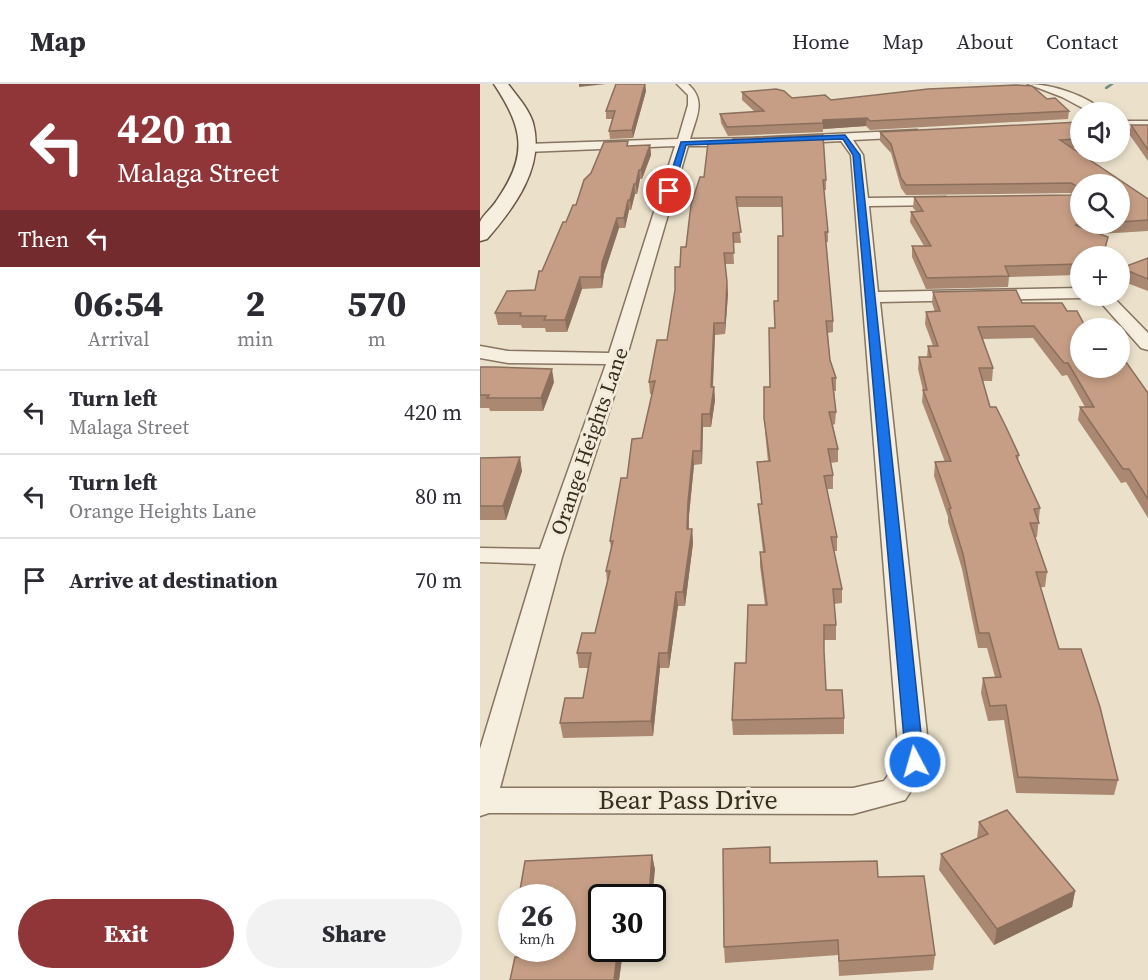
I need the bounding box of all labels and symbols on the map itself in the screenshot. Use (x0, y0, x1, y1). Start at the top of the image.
pin (643, 165, 694, 216)
street label: Orange Heights Lane (543, 343, 635, 539)
position arrow (883, 730, 947, 794)
street label: Bear Pass Drive (598, 782, 778, 818)
speed limit sign: 30 (588, 884, 666, 962)

